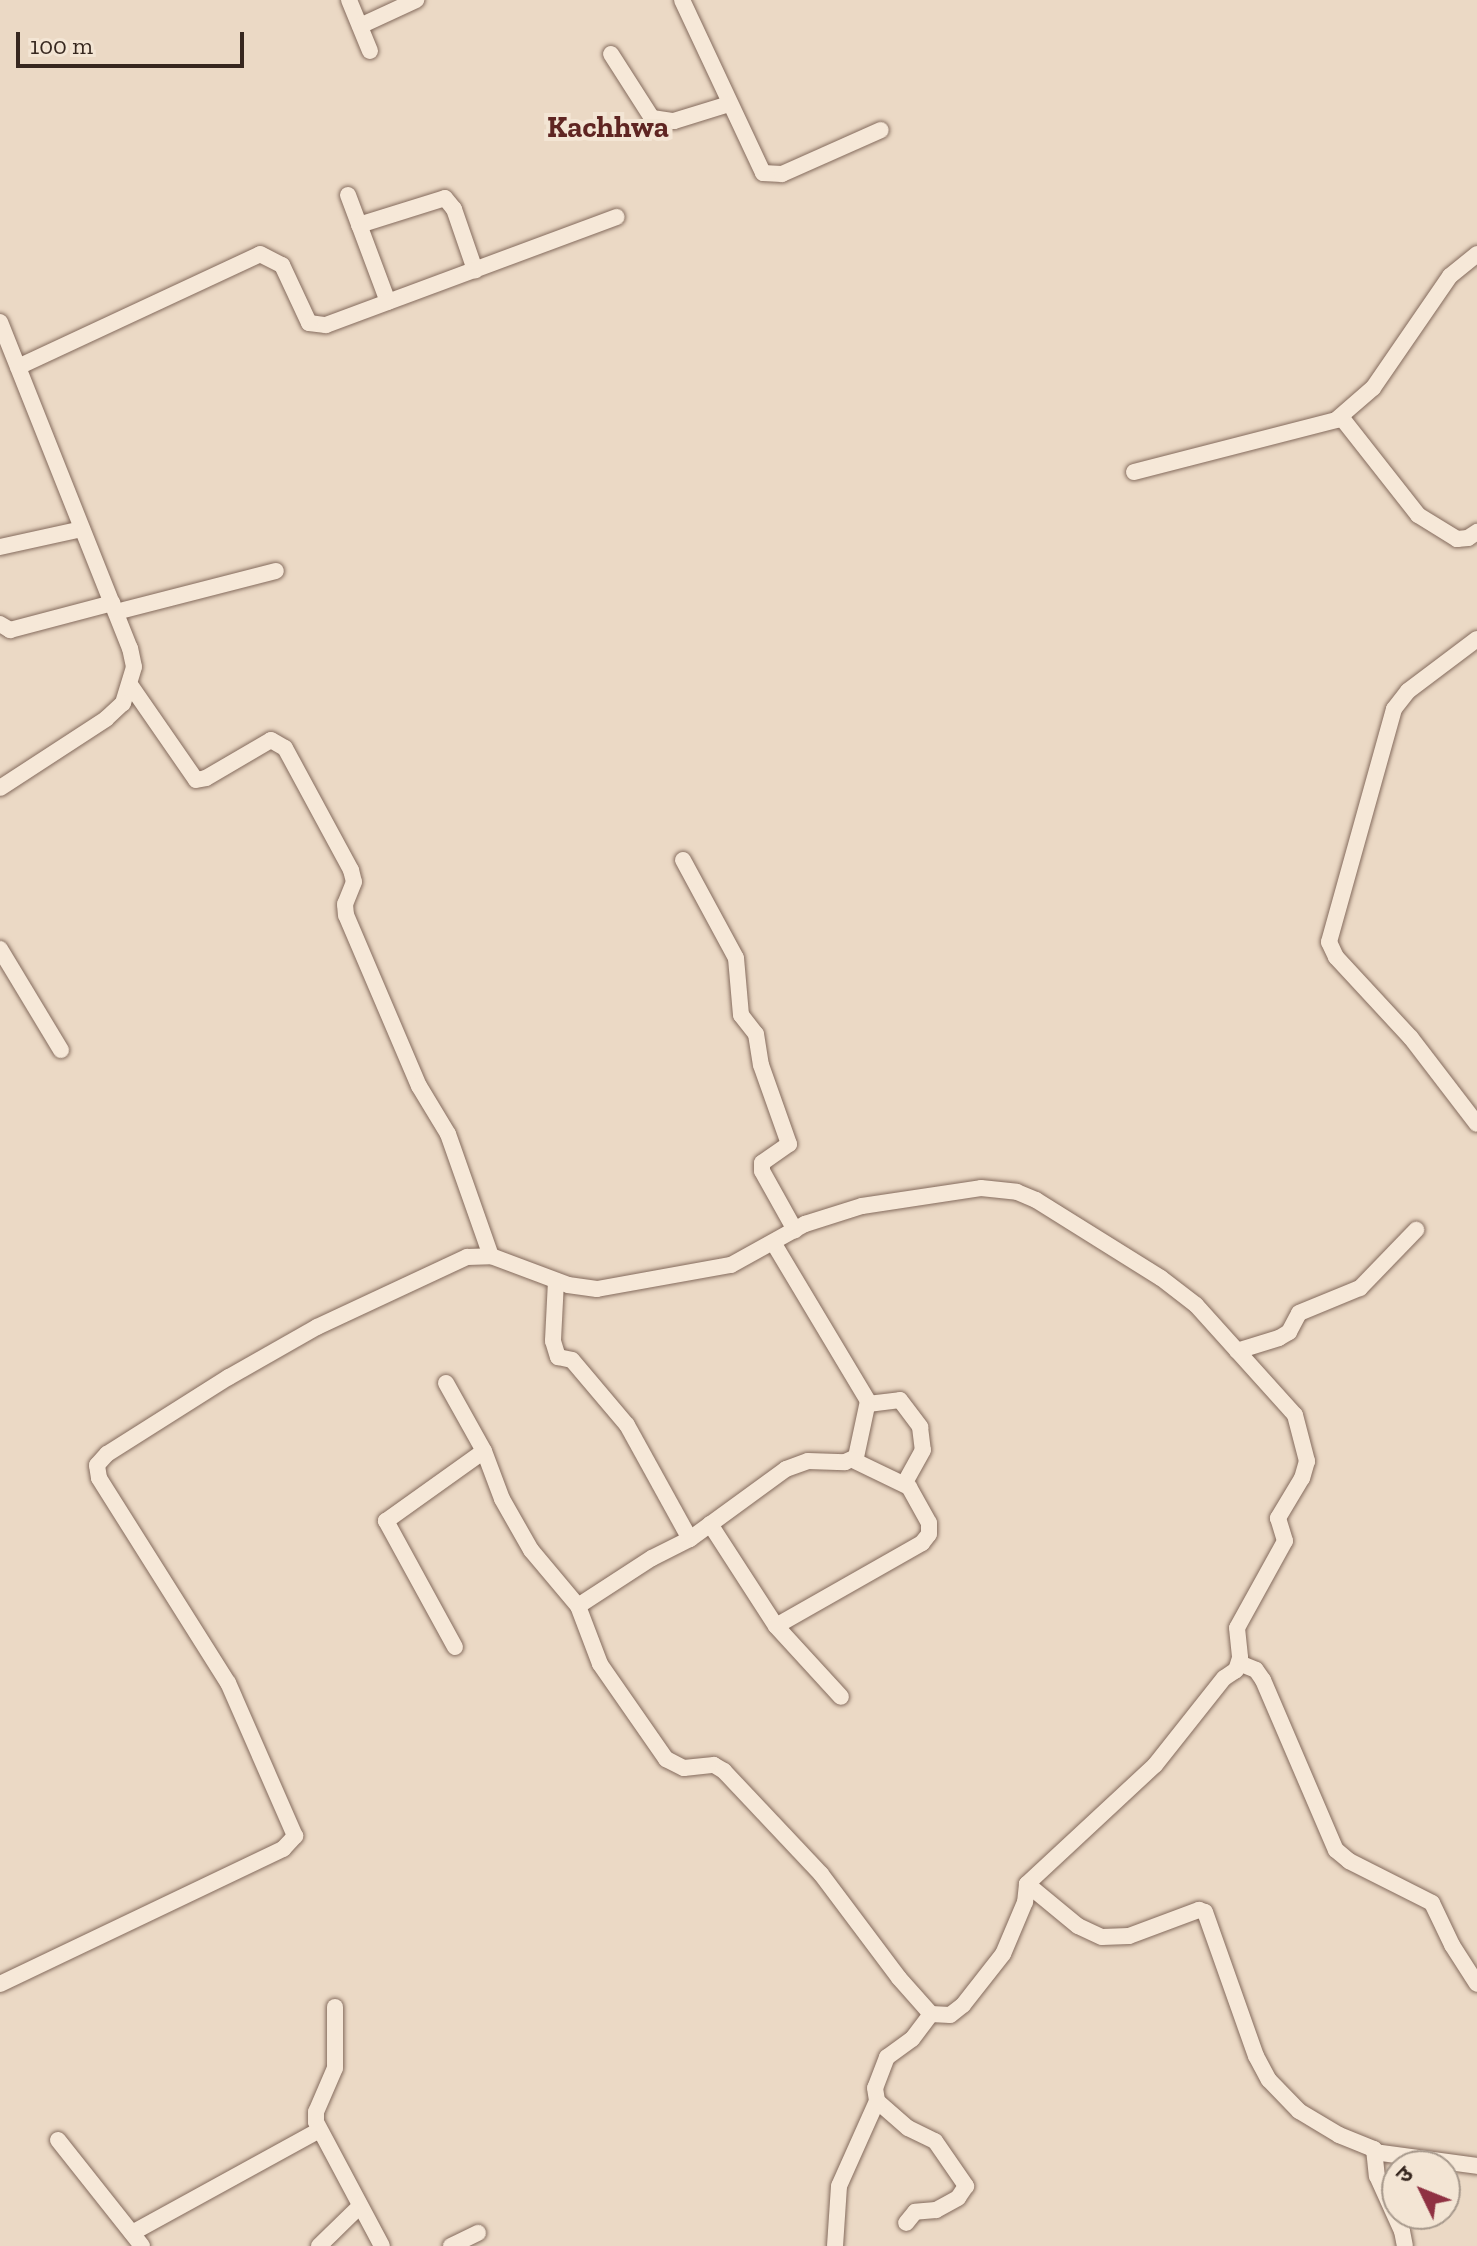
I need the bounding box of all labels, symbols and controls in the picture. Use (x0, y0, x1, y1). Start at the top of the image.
scale bar (20, 16, 248, 66)
text: 100 m (30, 31, 93, 60)
district label: Kachhwa (547, 109, 669, 145)
north arrow (1381, 2150, 1461, 2230)
text: उ (1390, 2161, 1419, 2189)

